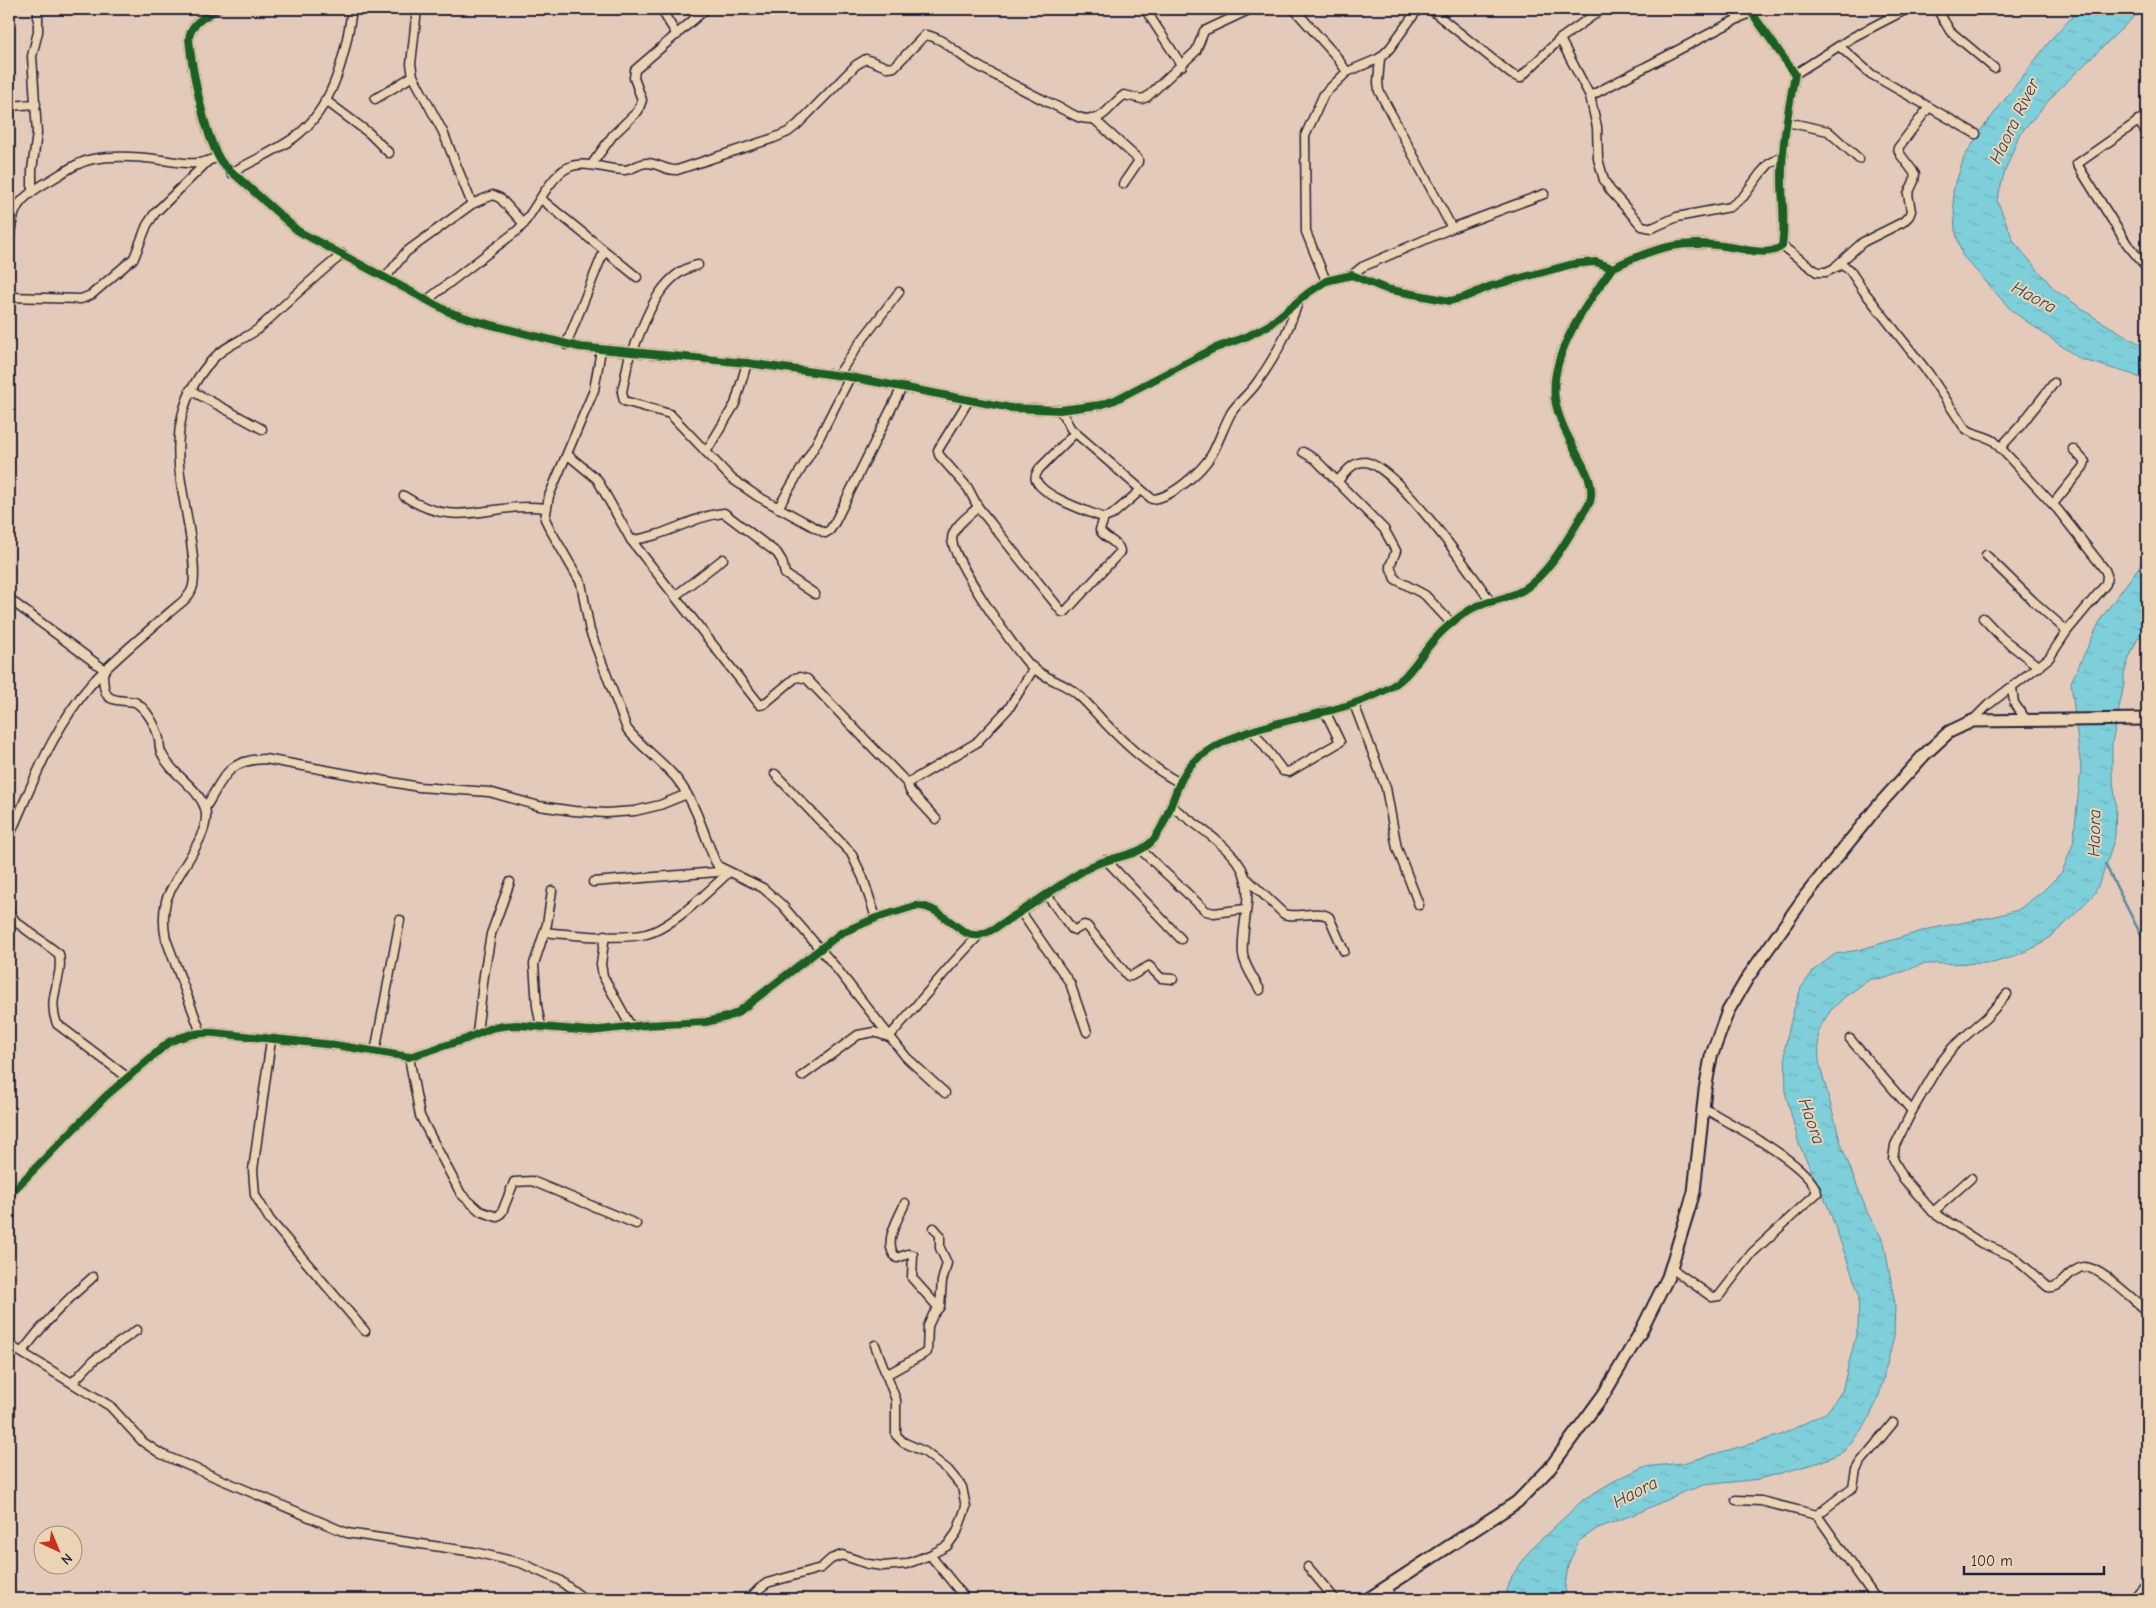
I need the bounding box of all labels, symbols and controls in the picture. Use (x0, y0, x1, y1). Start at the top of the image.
water label: Haora River (1985, 74, 2044, 167)
water label: Haora (2008, 277, 2060, 318)
water label: Haora (2084, 809, 2105, 857)
water label: Haora (1794, 1095, 1829, 1147)
water label: Haora (1609, 1472, 1661, 1513)
north arrow (32, 1526, 82, 1576)
scale bar (1964, 1543, 2104, 1575)
text: N (57, 1550, 76, 1568)
text: 100 m (1971, 1552, 2013, 1570)

